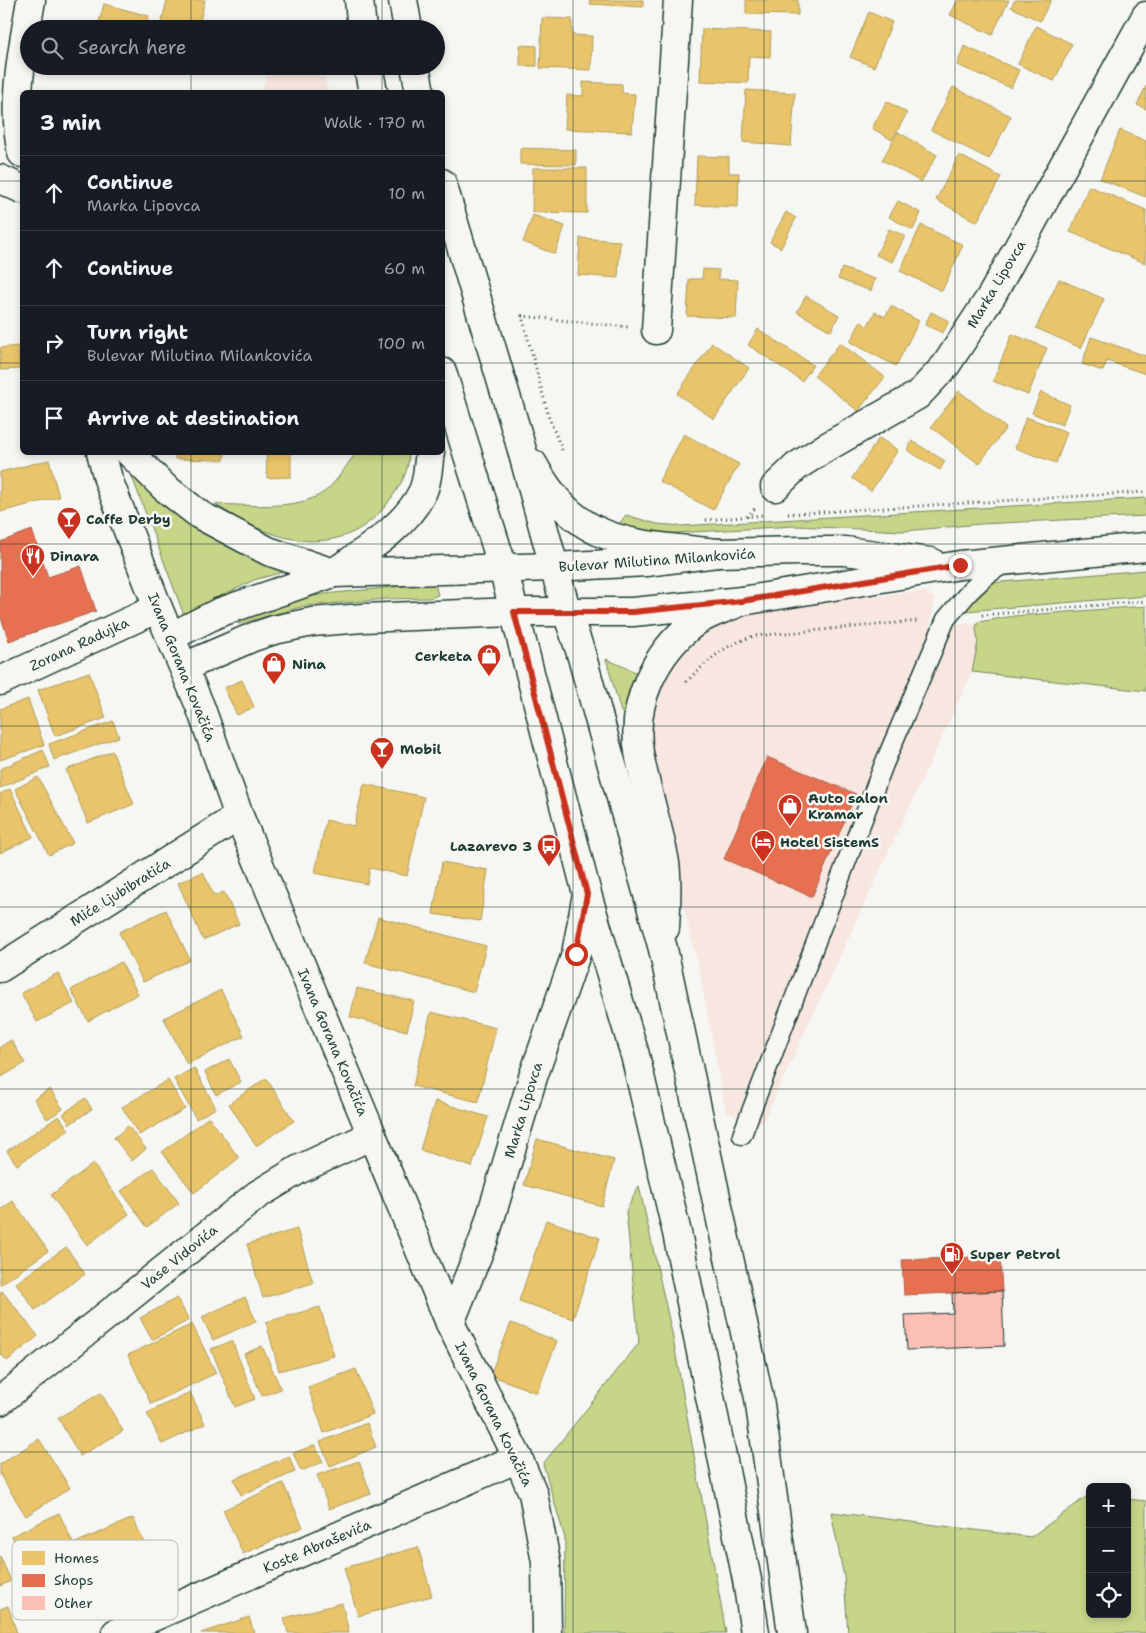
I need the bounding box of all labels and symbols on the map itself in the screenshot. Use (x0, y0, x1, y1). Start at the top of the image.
street label: Marka Lipovca (963, 237, 1029, 331)
bar icon: Caffe Derby (56, 506, 82, 540)
place label: Caffe Derby (86, 510, 171, 528)
restaurant icon: Dinara (20, 543, 46, 577)
street label: Bulevar Milutina Milankovića (558, 544, 756, 576)
place label: Dinara (50, 547, 99, 565)
route end (949, 554, 972, 577)
street label: Ivana Gorana Kovačića (144, 590, 220, 744)
street label: Zorana Radujka (27, 613, 132, 675)
shop icon: Cerketa (476, 643, 502, 677)
place label: Cerketa (415, 647, 472, 665)
shop icon: Nina (261, 651, 287, 685)
place label: Nina (292, 655, 326, 673)
bar icon: Mobil (369, 736, 395, 770)
place label: Mobil (400, 740, 441, 758)
place label: Auto salon Kramar (808, 789, 888, 823)
shop icon: Auto salon Kramar (777, 793, 803, 827)
hotel icon: Hotel SistemS (750, 829, 776, 863)
bus stop icon: Lazarevo 3 (536, 833, 562, 867)
place label: Hotel SistemS (780, 833, 879, 851)
place label: Lazarevo 3 (450, 837, 532, 855)
street label: Miće Ljubibratića (66, 854, 174, 930)
route start (565, 943, 588, 966)
street label: Ivana Gorana Kovačića (294, 965, 372, 1119)
street label: Marka Lipovca (500, 1060, 546, 1160)
street label: Vase Vidovića (137, 1220, 221, 1293)
fuel station icon: Super Petrol (939, 1241, 965, 1275)
place label: Super Petrol (970, 1245, 1060, 1263)
street label: Ivana Gorana Kovačića (451, 1339, 537, 1490)
street label: Koste Abraševića (260, 1515, 374, 1577)
legend (12, 1540, 178, 1620)
text: Homes (54, 1549, 99, 1567)
text: Shops (54, 1571, 93, 1589)
text: Other (54, 1594, 93, 1612)

